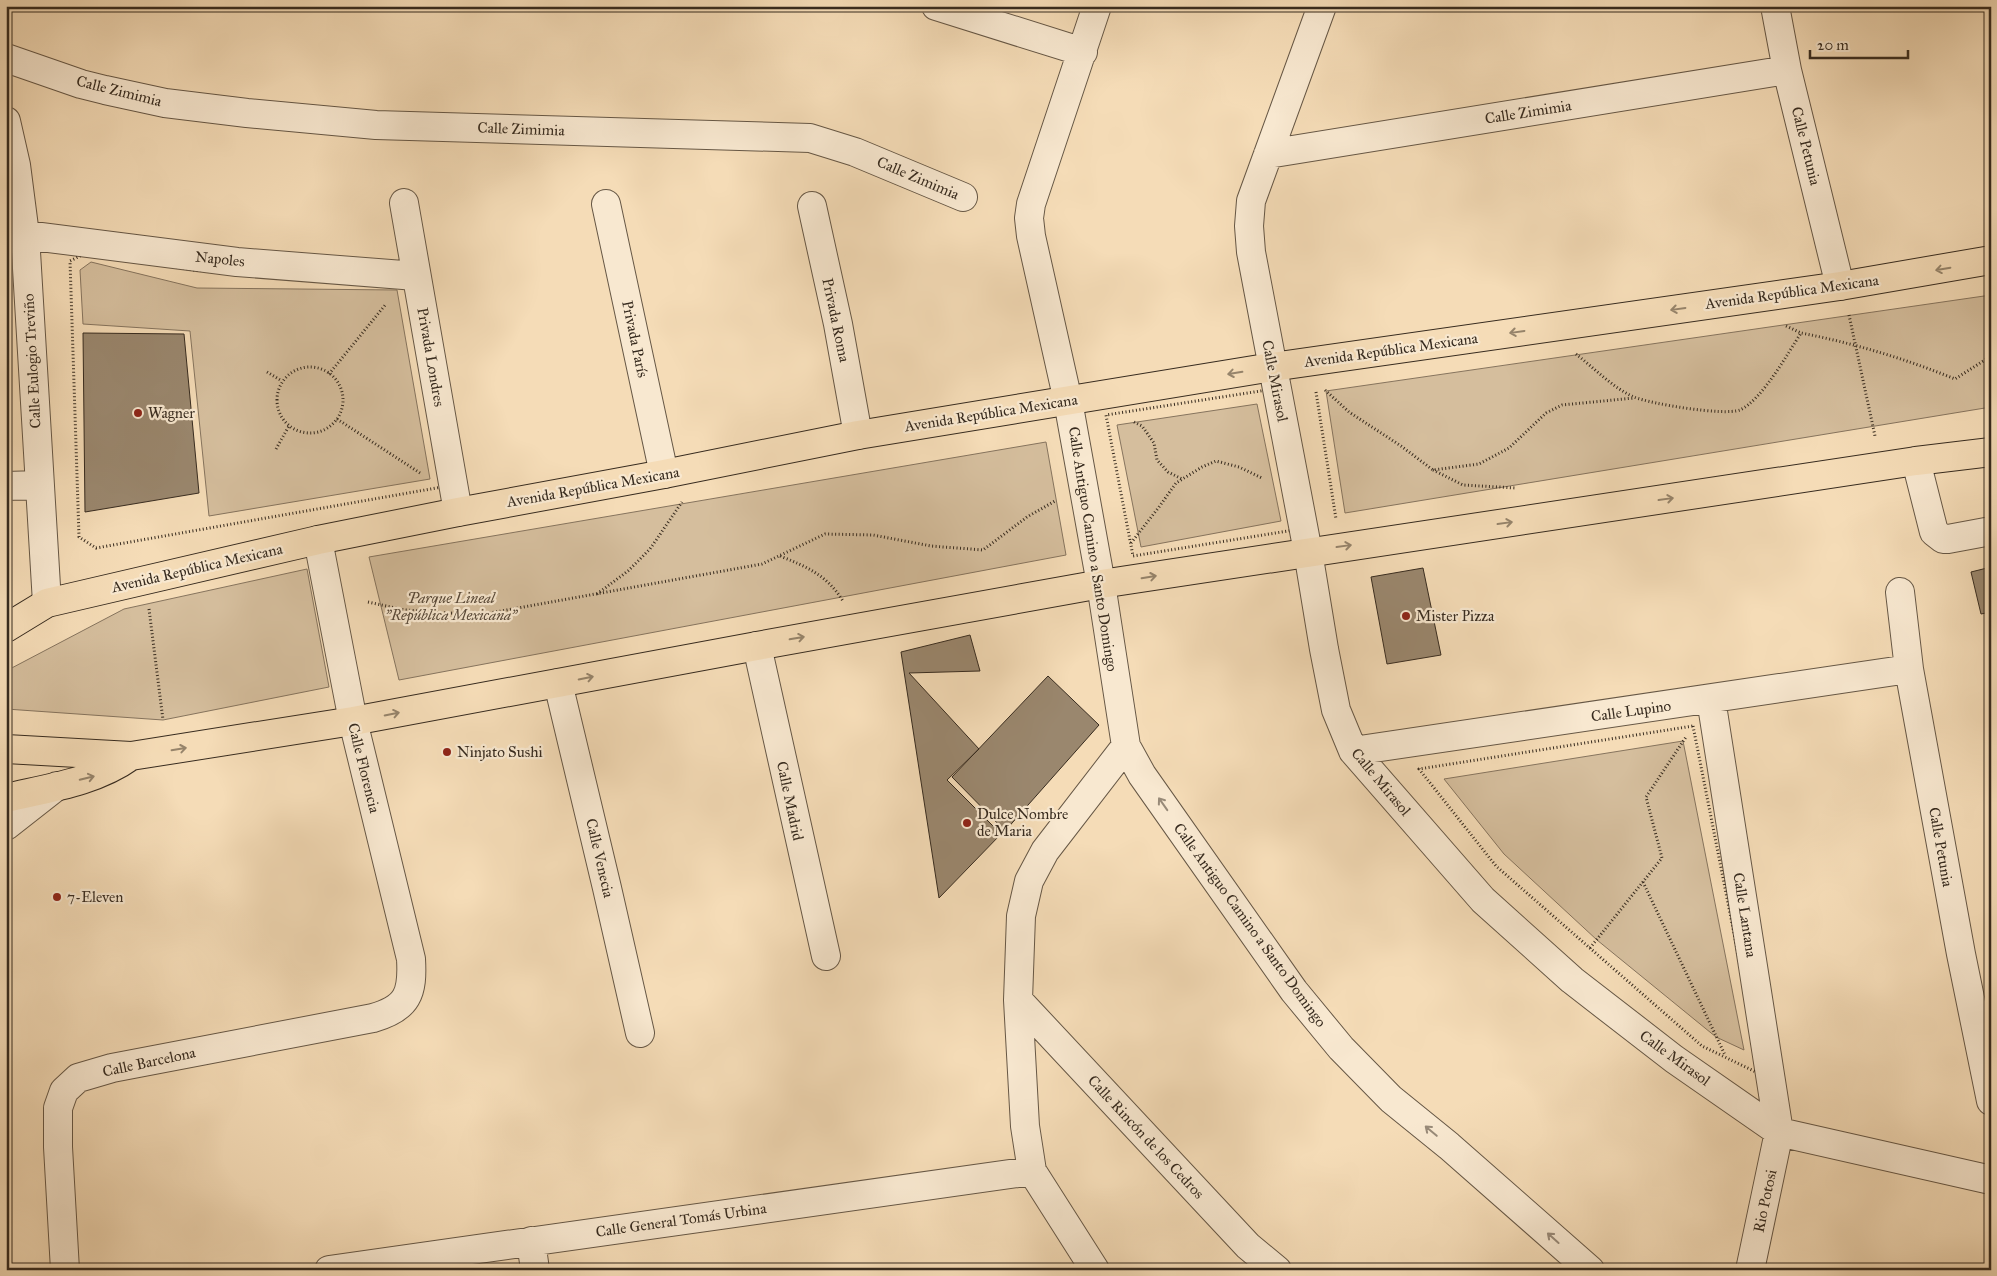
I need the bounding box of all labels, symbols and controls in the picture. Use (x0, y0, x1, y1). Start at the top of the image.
scale bar (1810, 28, 1907, 60)
text: 20 m (1817, 36, 1849, 54)
street label: Calle Zimimia (74, 72, 164, 110)
street label: Calle Zimimia (1483, 96, 1573, 128)
street label: Calle Petunia (1788, 105, 1825, 188)
street label: Calle Zimimia (477, 118, 566, 140)
street label: Calle Zimimia (874, 153, 962, 204)
street label: Napoles (194, 247, 246, 271)
one-way arrow (1935, 264, 1951, 274)
street label: Avenida República Mexicana (1703, 271, 1880, 313)
street label: Privada Roma (818, 276, 854, 364)
street label: Calle Eulogio Treviño (19, 293, 45, 429)
street label: Privada París (618, 299, 652, 379)
one-way arrow (1671, 304, 1687, 314)
street label: Privada Londres (413, 306, 449, 408)
one-way arrow (1510, 327, 1526, 337)
street label: Avenida República Mexicana (1302, 329, 1479, 371)
street label: Calle Mirasol (1258, 339, 1292, 424)
one-way arrow (1228, 369, 1244, 379)
street label: Avenida República Mexicana (902, 390, 1079, 436)
place label: Wagner (148, 404, 195, 422)
marker: Wagner (132, 407, 144, 419)
street label: Calle Antiguo Camino a Santo Domingo (1065, 425, 1121, 673)
street label: Avenida República Mexicana (504, 463, 681, 511)
one-way arrow (1658, 494, 1674, 504)
one-way arrow (1497, 517, 1513, 527)
street label: Avenida República Mexicana (109, 539, 285, 597)
one-way arrow (1336, 541, 1352, 551)
one-way arrow (1141, 571, 1157, 581)
park label: Parque Lineal "República Mexicana" (385, 589, 519, 625)
place label: Mister Pizza (1416, 607, 1495, 625)
marker: Mister Pizza (1400, 610, 1412, 622)
one-way arrow (789, 633, 805, 643)
one-way arrow (577, 672, 593, 682)
street label: Calle Lupino (1590, 696, 1672, 726)
one-way arrow (383, 709, 399, 719)
street label: Calle Florencia (344, 721, 384, 816)
one-way arrow (171, 743, 187, 753)
place label: Ninjato Sushi (457, 743, 543, 761)
street label: Calle Mirasol (1347, 745, 1415, 820)
marker: Ninjato Sushi (441, 746, 453, 758)
street label: Calle Madrid (773, 760, 807, 843)
one-way arrow (79, 773, 95, 782)
one-way arrow (1158, 797, 1168, 811)
place label: Dulce Nombre de Maria (977, 805, 1068, 840)
street label: Calle Petunia (1925, 806, 1957, 889)
street label: Calle Venecia (582, 817, 618, 900)
marker: Dulce Nombre de Maria (961, 817, 973, 829)
street label: Calle Antiguo Camino a Santo Domingo (1170, 819, 1330, 1031)
street label: Calle Lantana (1729, 871, 1761, 959)
place label: 7-Eleven (67, 888, 123, 906)
marker: 7-Eleven (51, 891, 63, 903)
street label: Calle Mirasol (1636, 1026, 1715, 1090)
street label: Calle Barcelona (101, 1043, 198, 1081)
street label: Calle Rincón de los Cedros (1084, 1072, 1208, 1202)
one-way arrow (1424, 1126, 1437, 1137)
street label: Rio Potosi (1750, 1168, 1780, 1234)
street label: Calle General Tomás Urbina (595, 1199, 768, 1241)
one-way arrow (1546, 1233, 1559, 1244)

